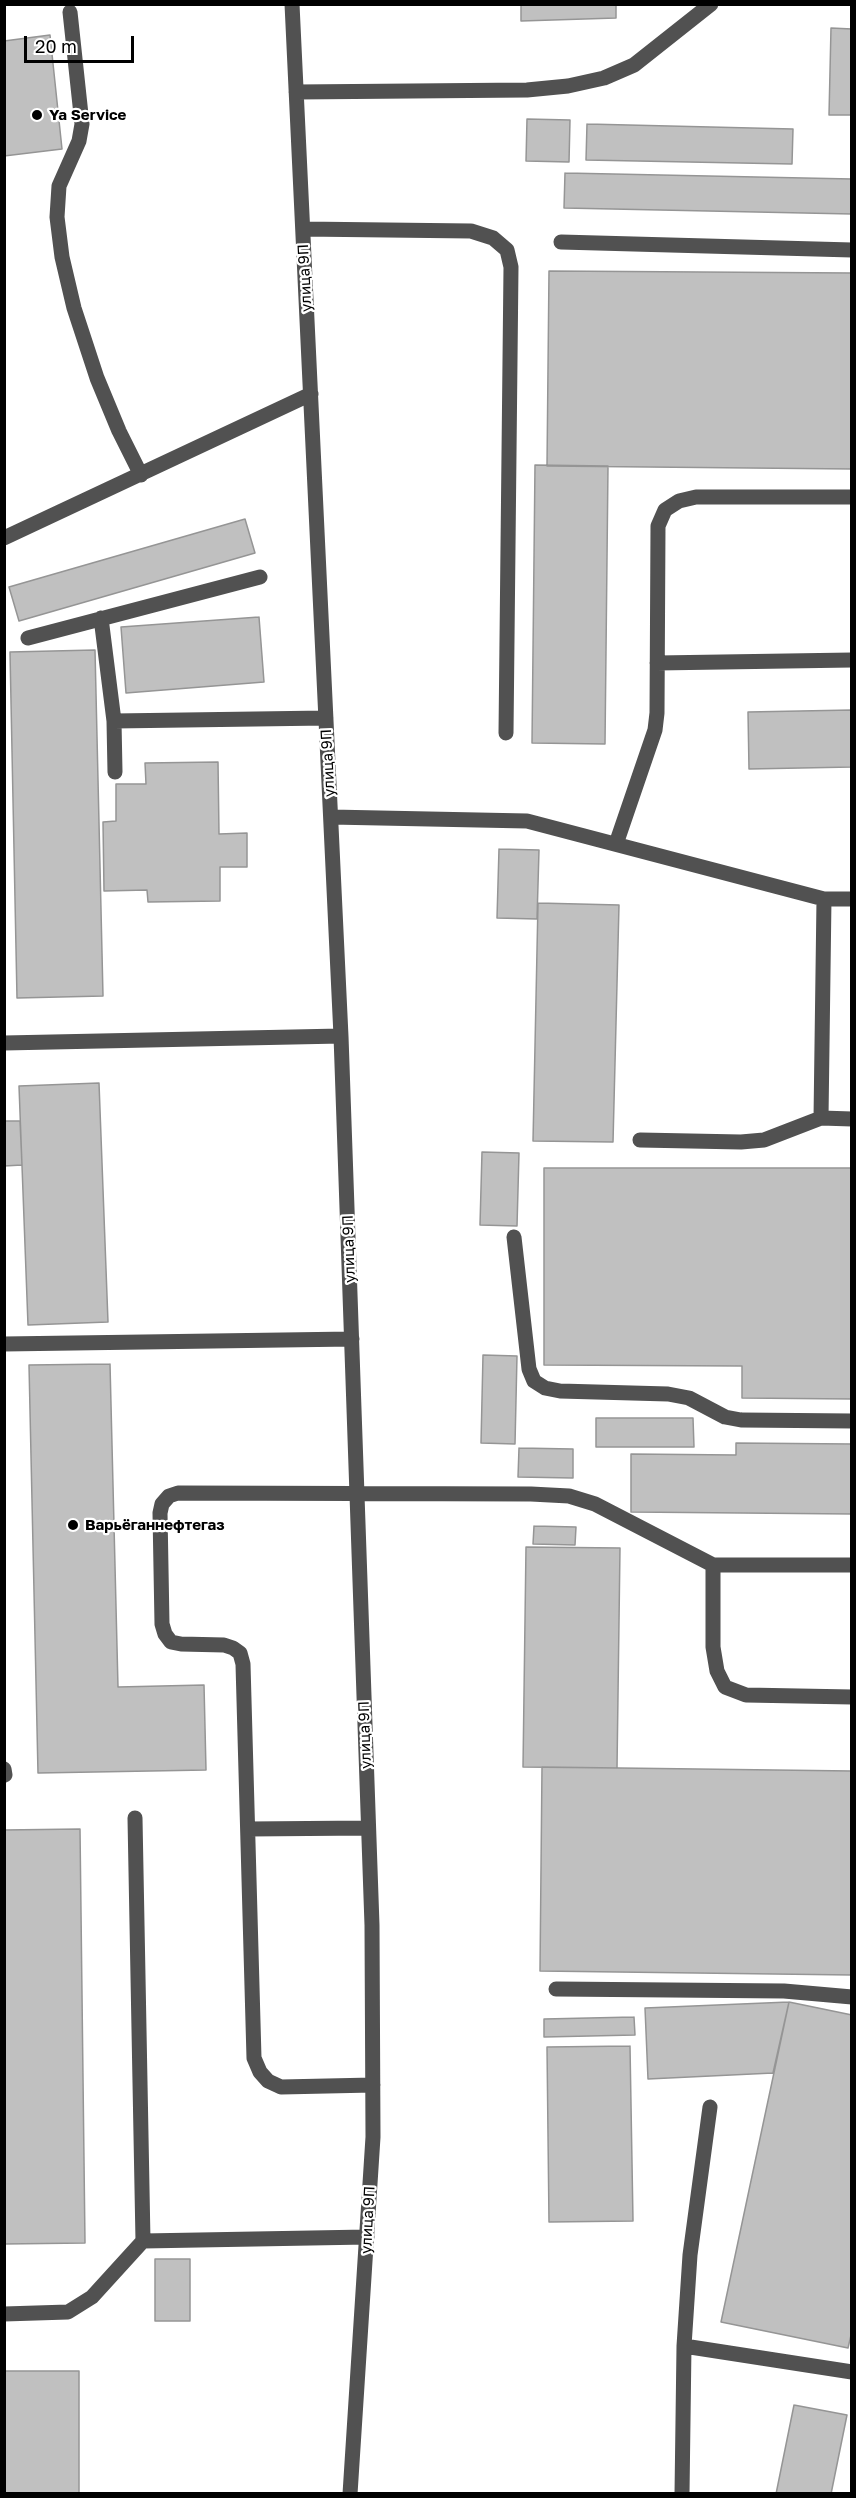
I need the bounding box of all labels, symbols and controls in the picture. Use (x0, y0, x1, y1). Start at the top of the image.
scale bar (27, 24, 136, 62)
text: 20 m (35, 35, 77, 57)
place label: Ya Service (49, 106, 126, 124)
marker: Ya Service (30, 108, 44, 122)
street label: улица 9П (294, 244, 316, 312)
street label: улица 9П (317, 729, 339, 797)
street label: улица 9П (339, 1215, 359, 1283)
place label: Варьёганнефтегаз (85, 1516, 225, 1534)
marker: Варьёганнефтегаз (66, 1518, 80, 1532)
street label: улица 9П (355, 1701, 375, 1769)
street label: улица 9П (357, 2186, 379, 2254)

